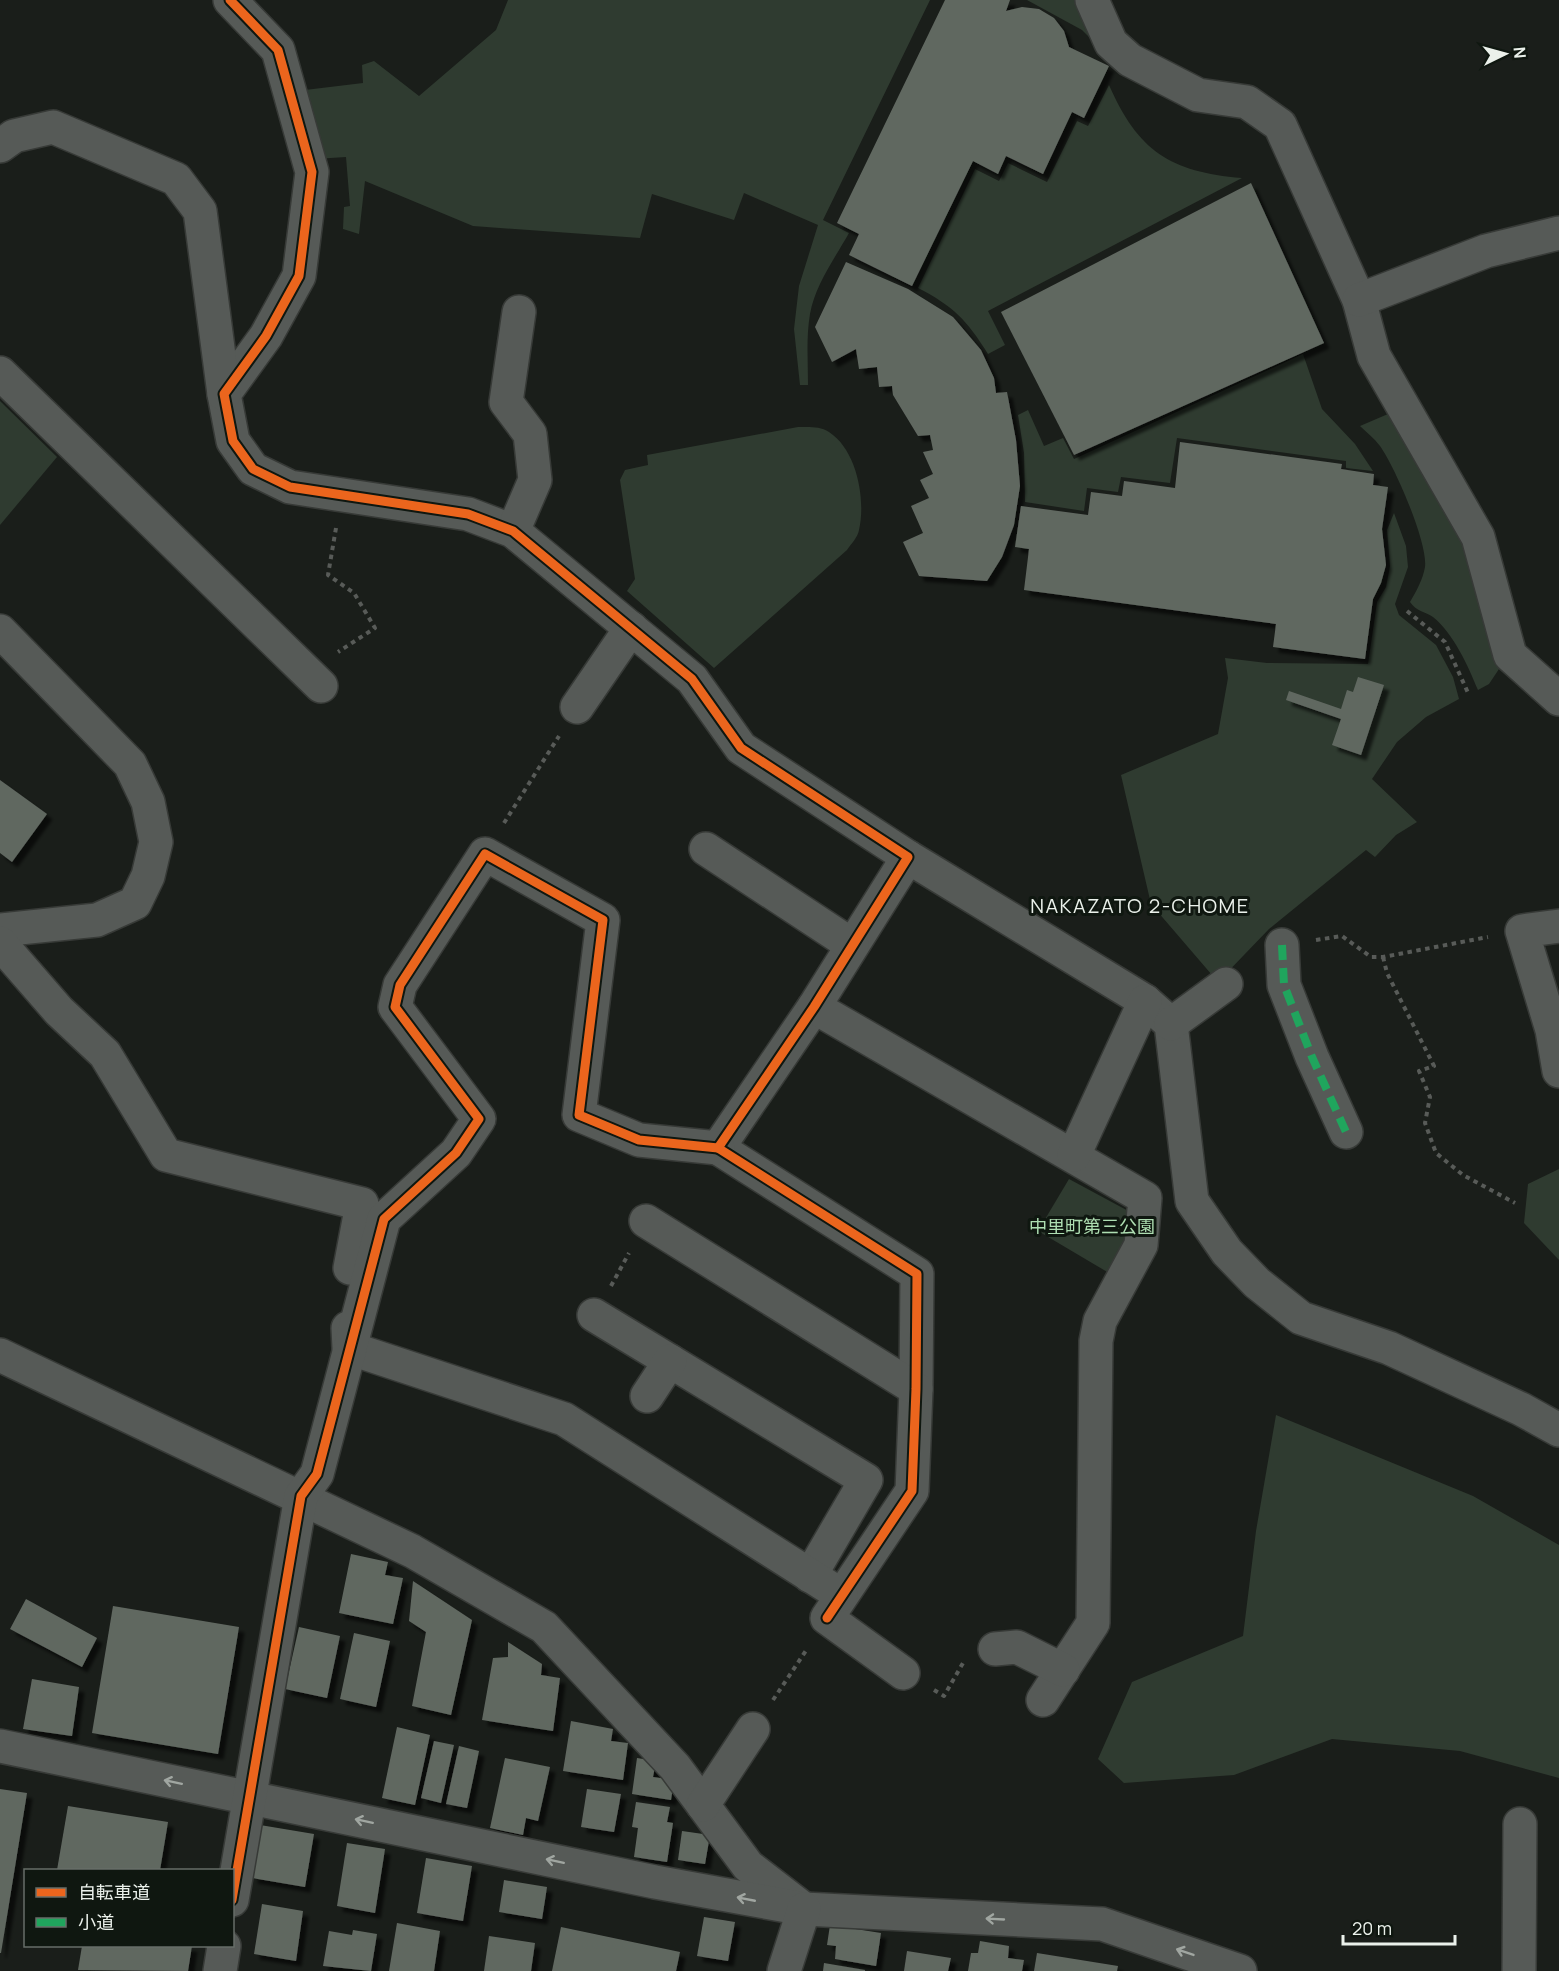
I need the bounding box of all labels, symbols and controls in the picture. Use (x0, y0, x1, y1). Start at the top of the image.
north arrow (1475, 24, 1535, 84)
text: N (1508, 46, 1531, 59)
district label: NAKAZATO 2-CHOME (1030, 892, 1250, 919)
park label: 中里町第三公園 (1029, 1214, 1155, 1238)
one-way arrow (164, 1775, 183, 1787)
one-way arrow (355, 1815, 374, 1826)
one-way arrow (546, 1855, 565, 1866)
legend (24, 1869, 234, 1947)
text: 自転車道 (78, 1880, 150, 1904)
one-way arrow (737, 1893, 757, 1904)
scale bar (1343, 1908, 1456, 1946)
text: 小道 (78, 1910, 114, 1934)
one-way arrow (985, 1913, 1005, 1924)
text: 20 m (1352, 1916, 1392, 1940)
one-way arrow (1176, 1946, 1195, 1957)

